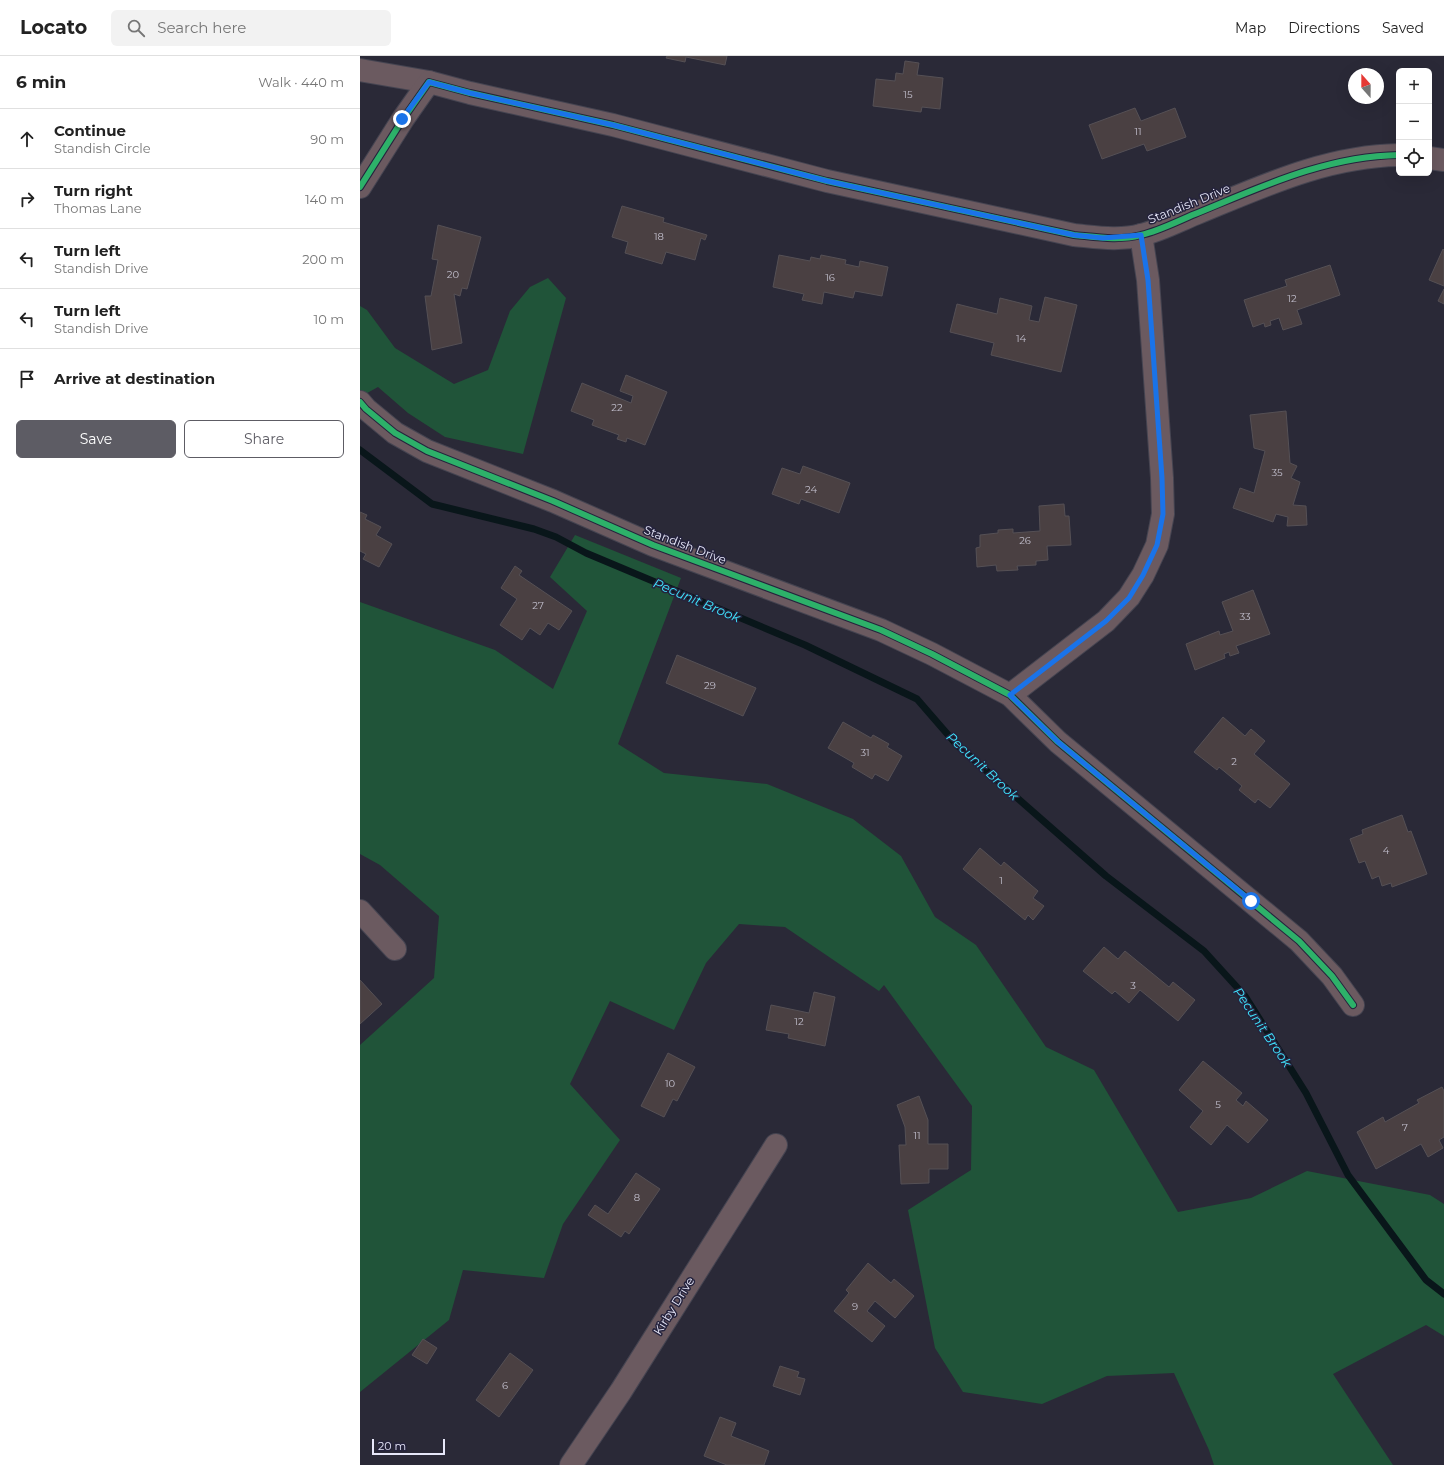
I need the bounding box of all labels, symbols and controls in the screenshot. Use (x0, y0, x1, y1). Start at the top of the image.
search box (111, 10, 391, 46)
text: Locato (20, 16, 87, 39)
icon: search (125, 17, 147, 39)
text: Search here (157, 18, 246, 37)
text: Map (1235, 19, 1266, 37)
text: Directions (1288, 19, 1360, 37)
text: Saved (1382, 19, 1424, 37)
north arrow (1348, 68, 1384, 104)
map controls (1396, 68, 1432, 176)
button: + (1396, 68, 1432, 104)
text: 6 min (16, 72, 66, 92)
text: Walk · 440 m (258, 74, 344, 90)
house number: 15 (903, 88, 913, 101)
button: − (1396, 104, 1432, 140)
route end (393, 110, 411, 128)
text: Continue (54, 121, 126, 140)
house number: 11 (1134, 125, 1142, 138)
icon: ahead (16, 128, 38, 150)
text: 90 m (310, 131, 344, 147)
text: Standish Circle (54, 140, 151, 156)
button: locate (1396, 140, 1432, 176)
street label: Standish Drive (1146, 180, 1232, 227)
text: Turn right (54, 181, 133, 200)
icon: right (16, 188, 38, 210)
text: 140 m (305, 191, 344, 207)
text: Thomas Lane (54, 200, 142, 216)
house number: 18 (654, 230, 664, 243)
text: Turn left (54, 241, 121, 260)
icon: left (16, 248, 38, 270)
text: 200 m (302, 251, 344, 267)
text: Standish Drive (54, 260, 148, 276)
house number: 20 (447, 268, 460, 281)
house number: 16 (825, 271, 835, 284)
house number: 12 (1287, 292, 1297, 305)
text: Turn left (54, 301, 121, 320)
icon: left (16, 308, 38, 330)
text: 10 m (314, 311, 344, 327)
text: Standish Drive (54, 320, 148, 336)
house number: 14 (1016, 332, 1026, 345)
icon: arrive (16, 368, 38, 390)
text: Arrive at destination (54, 369, 215, 388)
house number: 22 (611, 401, 623, 414)
button: Save (16, 420, 176, 458)
button: Share (184, 420, 344, 458)
house number: 35 (1271, 466, 1283, 479)
house number: 24 (805, 483, 817, 496)
street label: Standish Drive (642, 522, 729, 567)
house number: 26 (1019, 534, 1031, 547)
water label: Pecunit Brook (651, 574, 744, 626)
house number: 27 (532, 599, 544, 612)
house number: 33 (1239, 610, 1251, 623)
house number: 29 (704, 679, 716, 692)
water label: Pecunit Brook (944, 728, 1023, 804)
house number: 31 (860, 746, 870, 759)
house number: 2 (1231, 755, 1237, 768)
house number: 4 (1383, 844, 1390, 857)
house number: 1 (999, 874, 1003, 887)
route start (1242, 892, 1260, 910)
house number: 3 (1130, 979, 1136, 992)
water label: Pecunit Brook (1230, 984, 1296, 1071)
house number: 12 (794, 1015, 804, 1028)
house number: 10 (665, 1077, 675, 1090)
house number: 5 (1215, 1098, 1221, 1111)
house number: 7 (1402, 1121, 1408, 1134)
house number: 11 (913, 1129, 921, 1142)
house number: 8 (634, 1191, 640, 1204)
street label: Kirby Drive (650, 1274, 697, 1337)
house number: 9 (852, 1300, 858, 1313)
house number: 6 (502, 1379, 508, 1392)
scale bar (372, 1437, 445, 1456)
text: 20 m (378, 1439, 406, 1453)

